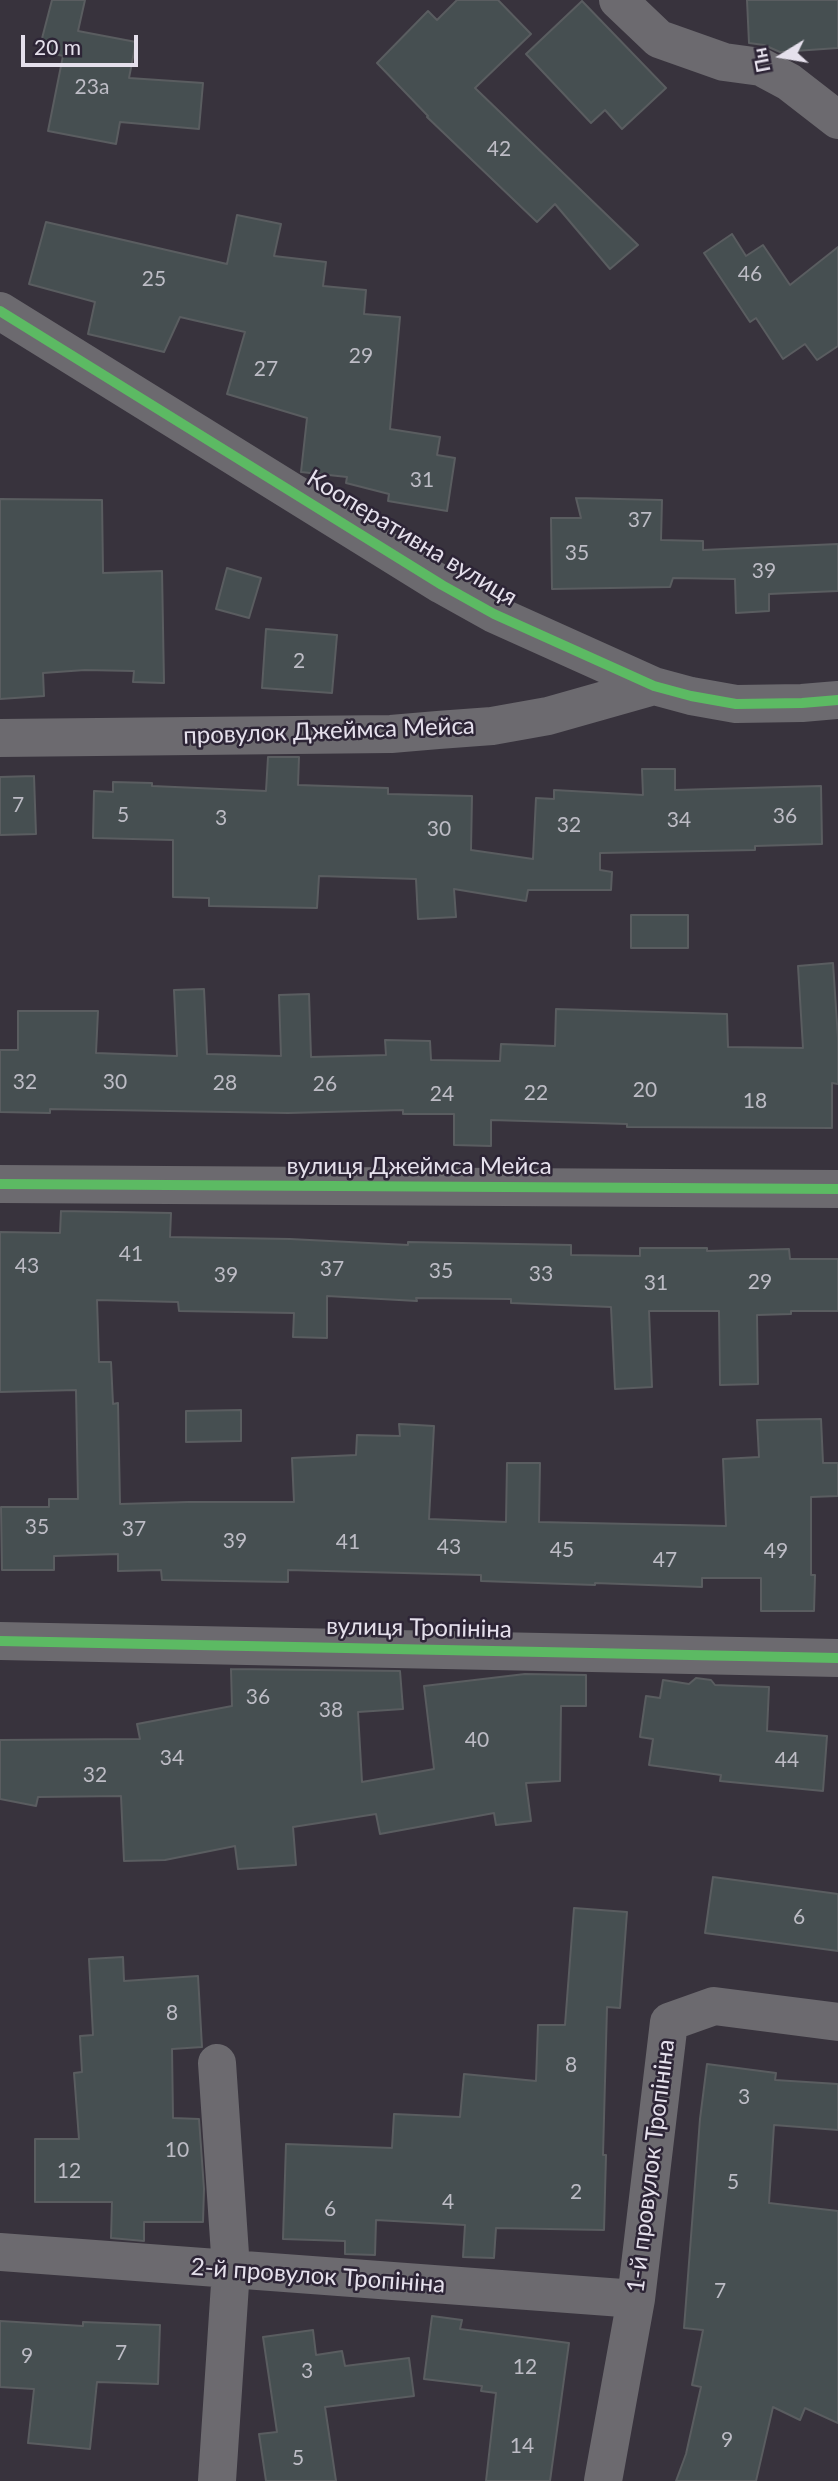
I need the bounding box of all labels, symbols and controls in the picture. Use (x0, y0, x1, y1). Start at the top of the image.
scale bar (24, 21, 142, 65)
north arrow (747, 21, 817, 91)
text: 20 m (34, 34, 81, 59)
text: Пн (747, 46, 775, 74)
house number: 23а (75, 74, 109, 100)
house number: 42 (487, 136, 511, 162)
house number: 46 (738, 261, 762, 287)
house number: 25 (142, 266, 166, 292)
house number: 29 (349, 343, 373, 369)
house number: 27 (254, 356, 278, 382)
street label: Кооперативна вулиця (302, 464, 522, 612)
house number: 31 (410, 467, 434, 493)
house number: 37 (628, 507, 652, 533)
house number: 35 (565, 540, 589, 566)
house number: 39 (752, 558, 776, 584)
house number: 2 (293, 648, 305, 674)
street label: провулок Джеймса Мейса (183, 712, 475, 750)
house number: 7 (12, 792, 24, 818)
house number: 5 (117, 802, 129, 828)
house number: 36 (773, 803, 797, 829)
house number: 3 (215, 805, 227, 831)
house number: 34 (667, 807, 691, 833)
house number: 32 (557, 812, 581, 838)
house number: 30 (427, 816, 451, 842)
house number: 32 (13, 1069, 37, 1095)
house number: 30 (103, 1069, 127, 1095)
house number: 28 (213, 1070, 237, 1096)
house number: 26 (313, 1071, 337, 1097)
house number: 20 (633, 1077, 657, 1103)
house number: 22 (524, 1080, 548, 1106)
house number: 24 (430, 1081, 454, 1107)
house number: 18 (743, 1088, 767, 1114)
street label: вулиця Джеймса Мейса (286, 1152, 552, 1180)
house number: 41 (119, 1241, 143, 1267)
house number: 43 (15, 1253, 39, 1279)
house number: 37 (320, 1256, 344, 1282)
house number: 35 (429, 1258, 453, 1284)
house number: 33 (529, 1261, 553, 1287)
house number: 39 (214, 1262, 238, 1288)
house number: 29 (748, 1269, 772, 1295)
house number: 31 (644, 1270, 668, 1296)
house number: 35 (25, 1514, 49, 1540)
house number: 37 (122, 1516, 146, 1542)
house number: 39 (223, 1528, 247, 1554)
house number: 41 (336, 1529, 360, 1555)
house number: 43 (437, 1534, 461, 1560)
house number: 45 (550, 1537, 574, 1563)
house number: 49 (764, 1538, 788, 1564)
house number: 47 (653, 1547, 677, 1573)
street label: вулиця Тропініна (326, 1612, 512, 1644)
house number: 36 (246, 1684, 270, 1710)
house number: 38 (319, 1697, 343, 1723)
house number: 40 (465, 1727, 489, 1753)
house number: 34 (160, 1745, 184, 1771)
house number: 44 (775, 1747, 799, 1773)
house number: 32 (83, 1762, 107, 1788)
house number: 6 (793, 1904, 805, 1930)
house number: 8 (166, 2000, 178, 2026)
street label: 1-й провулок Тропініна (621, 2038, 681, 2294)
house number: 8 (565, 2052, 577, 2078)
house number: 3 (738, 2084, 750, 2110)
house number: 10 (165, 2137, 189, 2163)
house number: 12 (57, 2158, 81, 2184)
house number: 5 (727, 2169, 739, 2195)
house number: 2 (570, 2179, 582, 2205)
house number: 4 (442, 2189, 454, 2215)
house number: 6 (324, 2196, 336, 2222)
street label: 2-й провулок Тропініна (190, 2253, 446, 2299)
house number: 7 (714, 2278, 726, 2304)
house number: 7 (115, 2340, 127, 2366)
house number: 9 (21, 2343, 33, 2369)
house number: 12 (513, 2354, 537, 2380)
house number: 3 (301, 2358, 313, 2384)
house number: 9 (721, 2427, 733, 2453)
house number: 14 (510, 2433, 534, 2459)
house number: 5 (292, 2445, 304, 2471)

